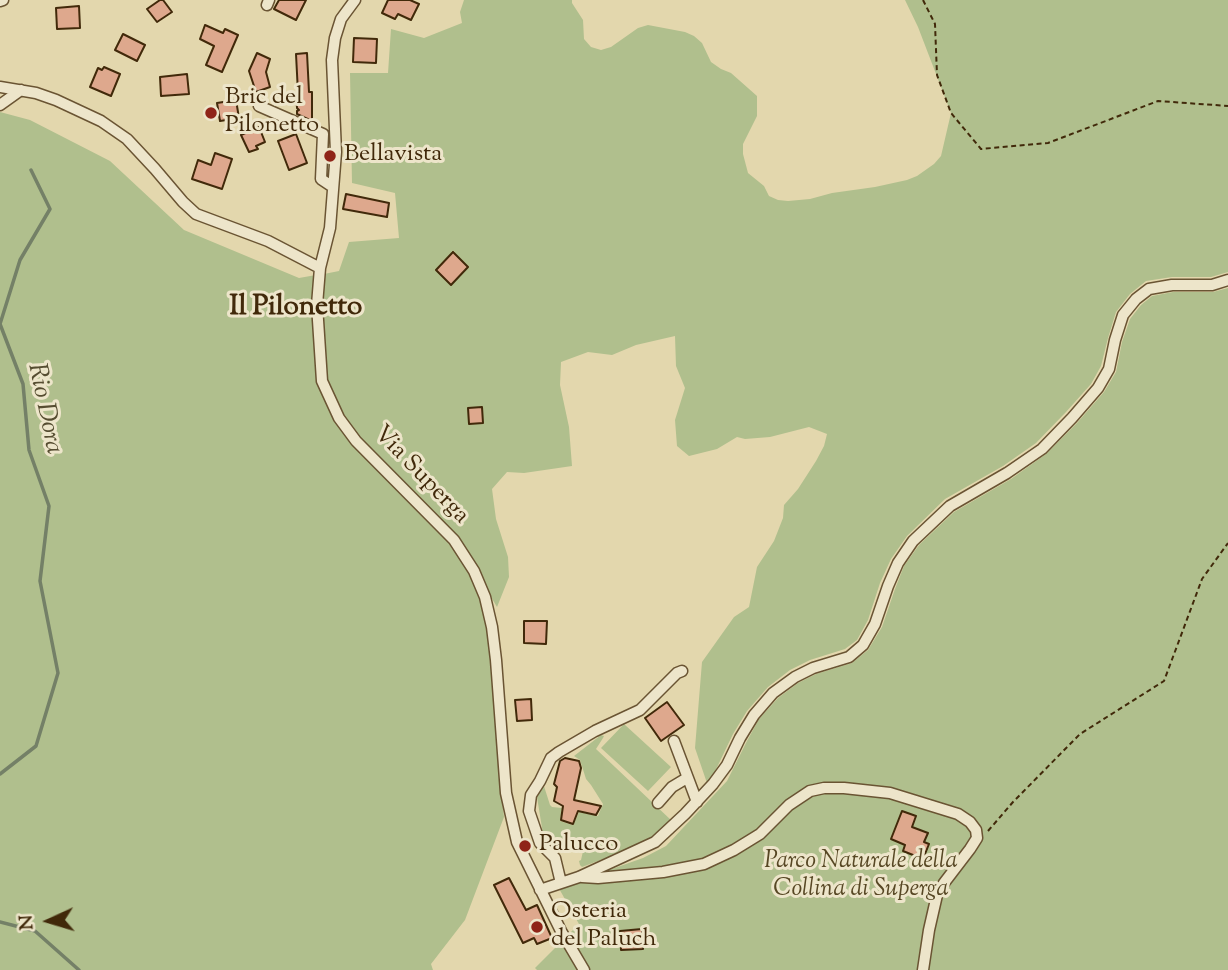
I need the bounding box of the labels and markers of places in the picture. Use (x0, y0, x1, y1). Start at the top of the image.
place label: Bric del Pilonetto (225, 85, 319, 141)
marker: Bric del Pilonetto (203, 105, 219, 121)
place label: Bellavista (344, 142, 442, 170)
marker: Bellavista (322, 148, 338, 164)
place label: Palucco (539, 832, 618, 860)
marker: Palucco (517, 838, 533, 854)
place label: Osteria del Paluch (551, 899, 657, 955)
marker: Osteria del Paluch (529, 919, 545, 935)

